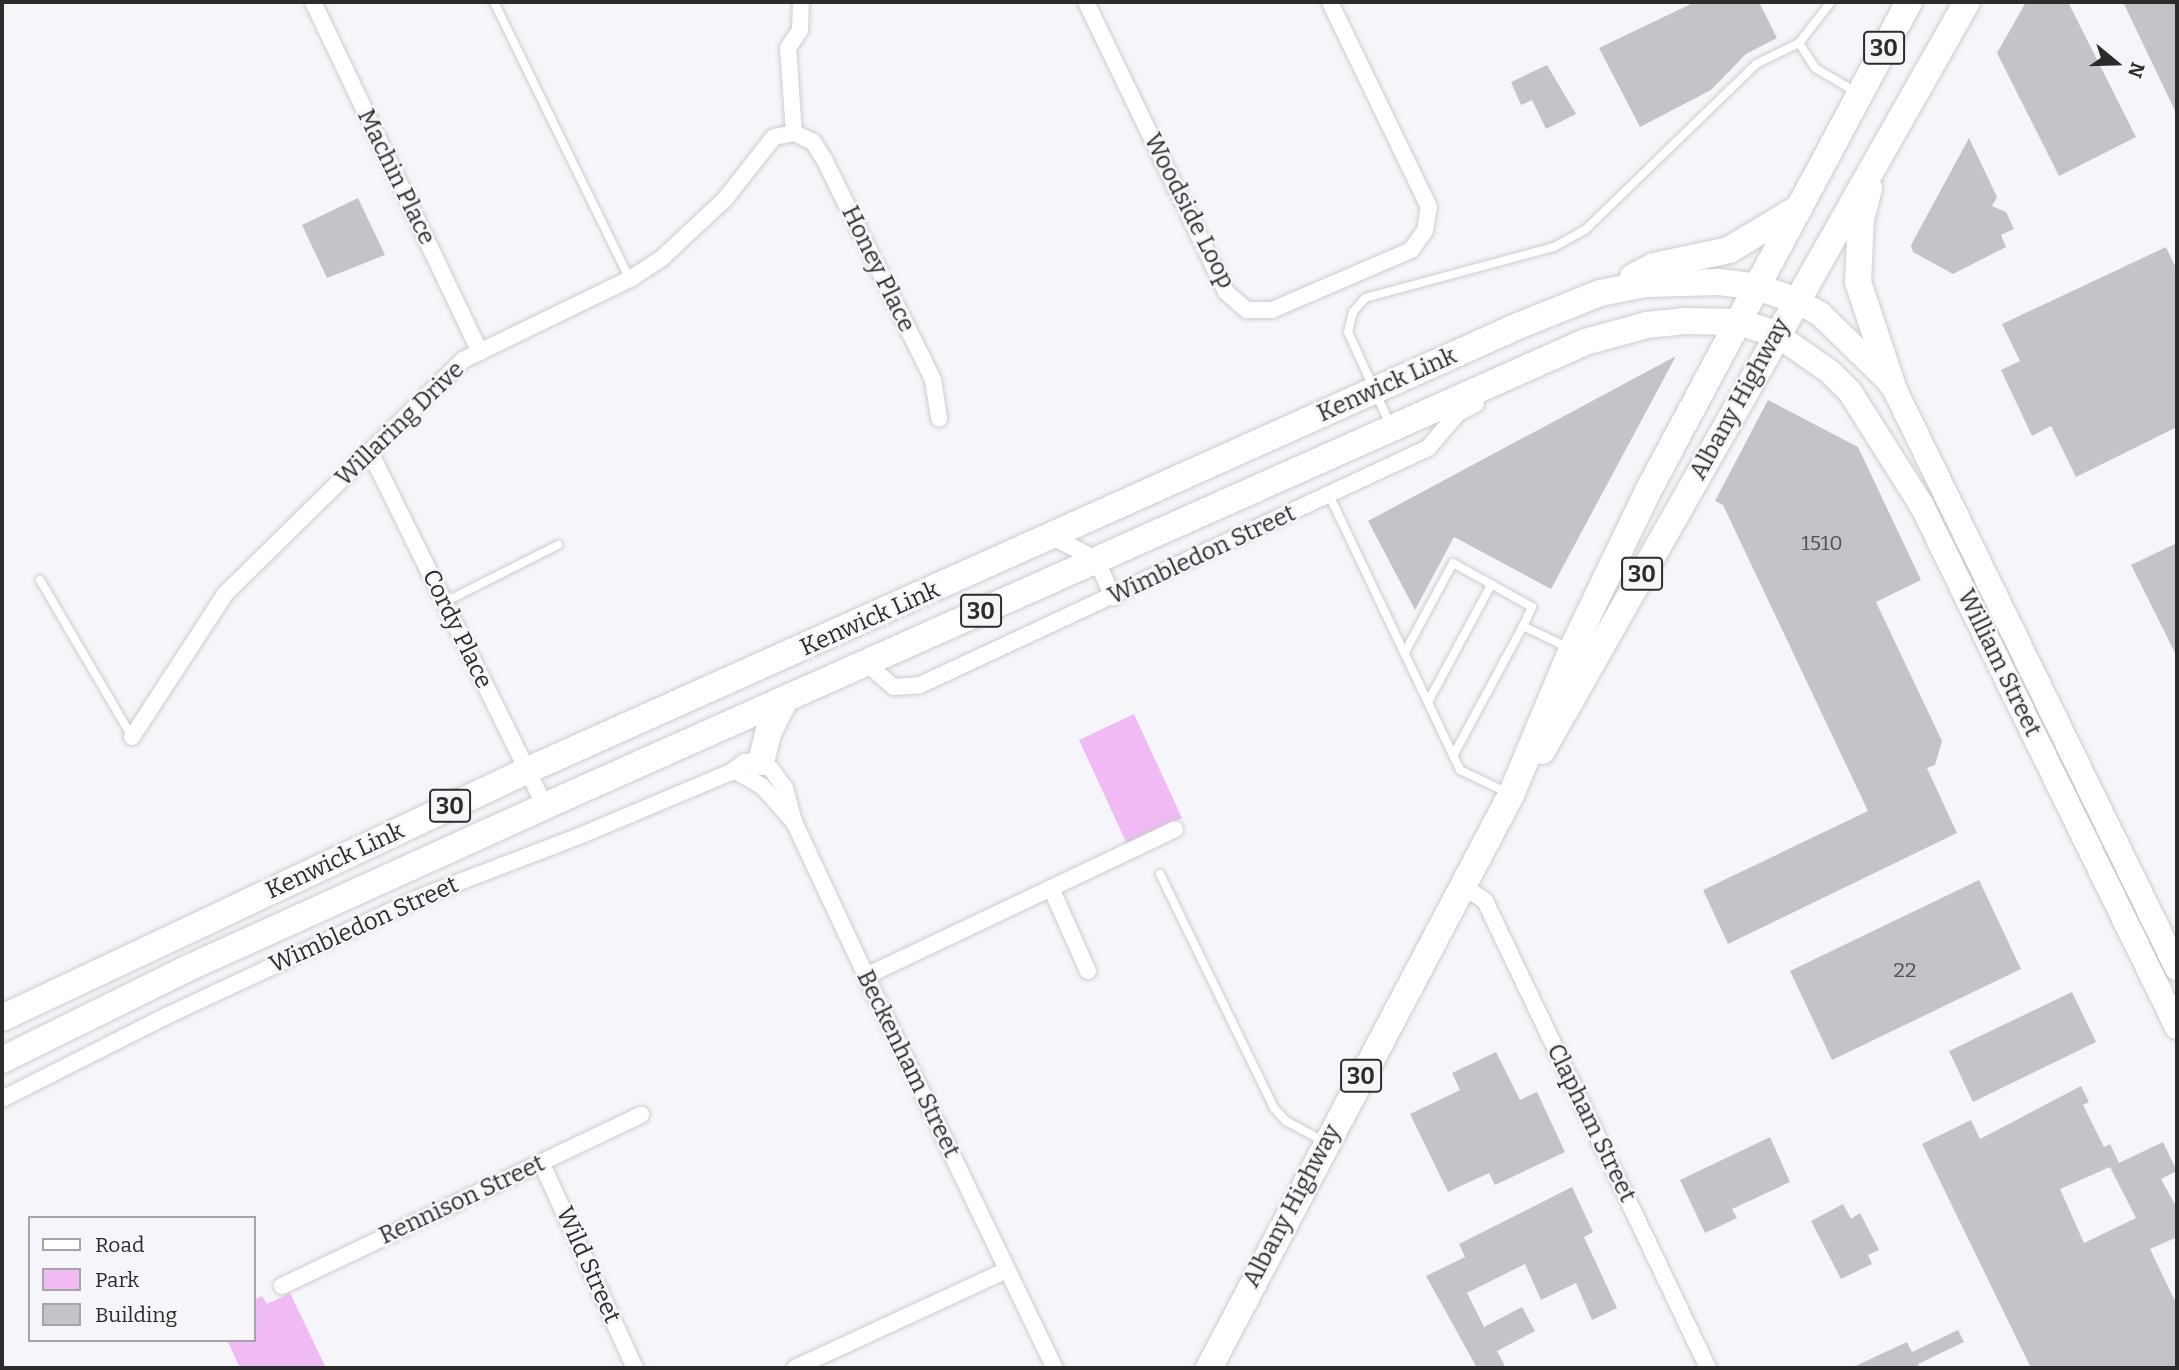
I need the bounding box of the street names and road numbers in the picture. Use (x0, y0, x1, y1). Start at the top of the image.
road number: 30 (1863, 28, 1905, 68)
street label: Machin Place (351, 105, 441, 249)
street label: Woodside Loop (1138, 129, 1240, 293)
street label: Honey Place (835, 201, 921, 337)
street label: Albany Highway (1684, 313, 1796, 485)
street label: Kenwick Link (1313, 342, 1461, 428)
street label: Willaring Drive (330, 356, 470, 492)
street label: Wimbledon Street (1104, 499, 1300, 611)
road number: 30 (1621, 554, 1663, 594)
street label: Cordy Place (416, 565, 498, 693)
street label: Kenwick Link (796, 576, 944, 662)
street label: William Street (1951, 585, 2047, 741)
road number: 30 (960, 592, 1002, 631)
road number: 30 (429, 786, 471, 826)
street label: Kenwick Link (261, 816, 409, 906)
street label: Wimbledon Street (265, 871, 463, 979)
street label: Beckenham Street (850, 966, 966, 1162)
street label: Clapham Street (1540, 1039, 1642, 1207)
road number: 30 (1340, 1056, 1382, 1096)
street label: Albany Highway (1237, 1120, 1347, 1292)
street label: Rennison Street (375, 1149, 549, 1251)
street label: Wild Street (550, 1202, 626, 1328)

